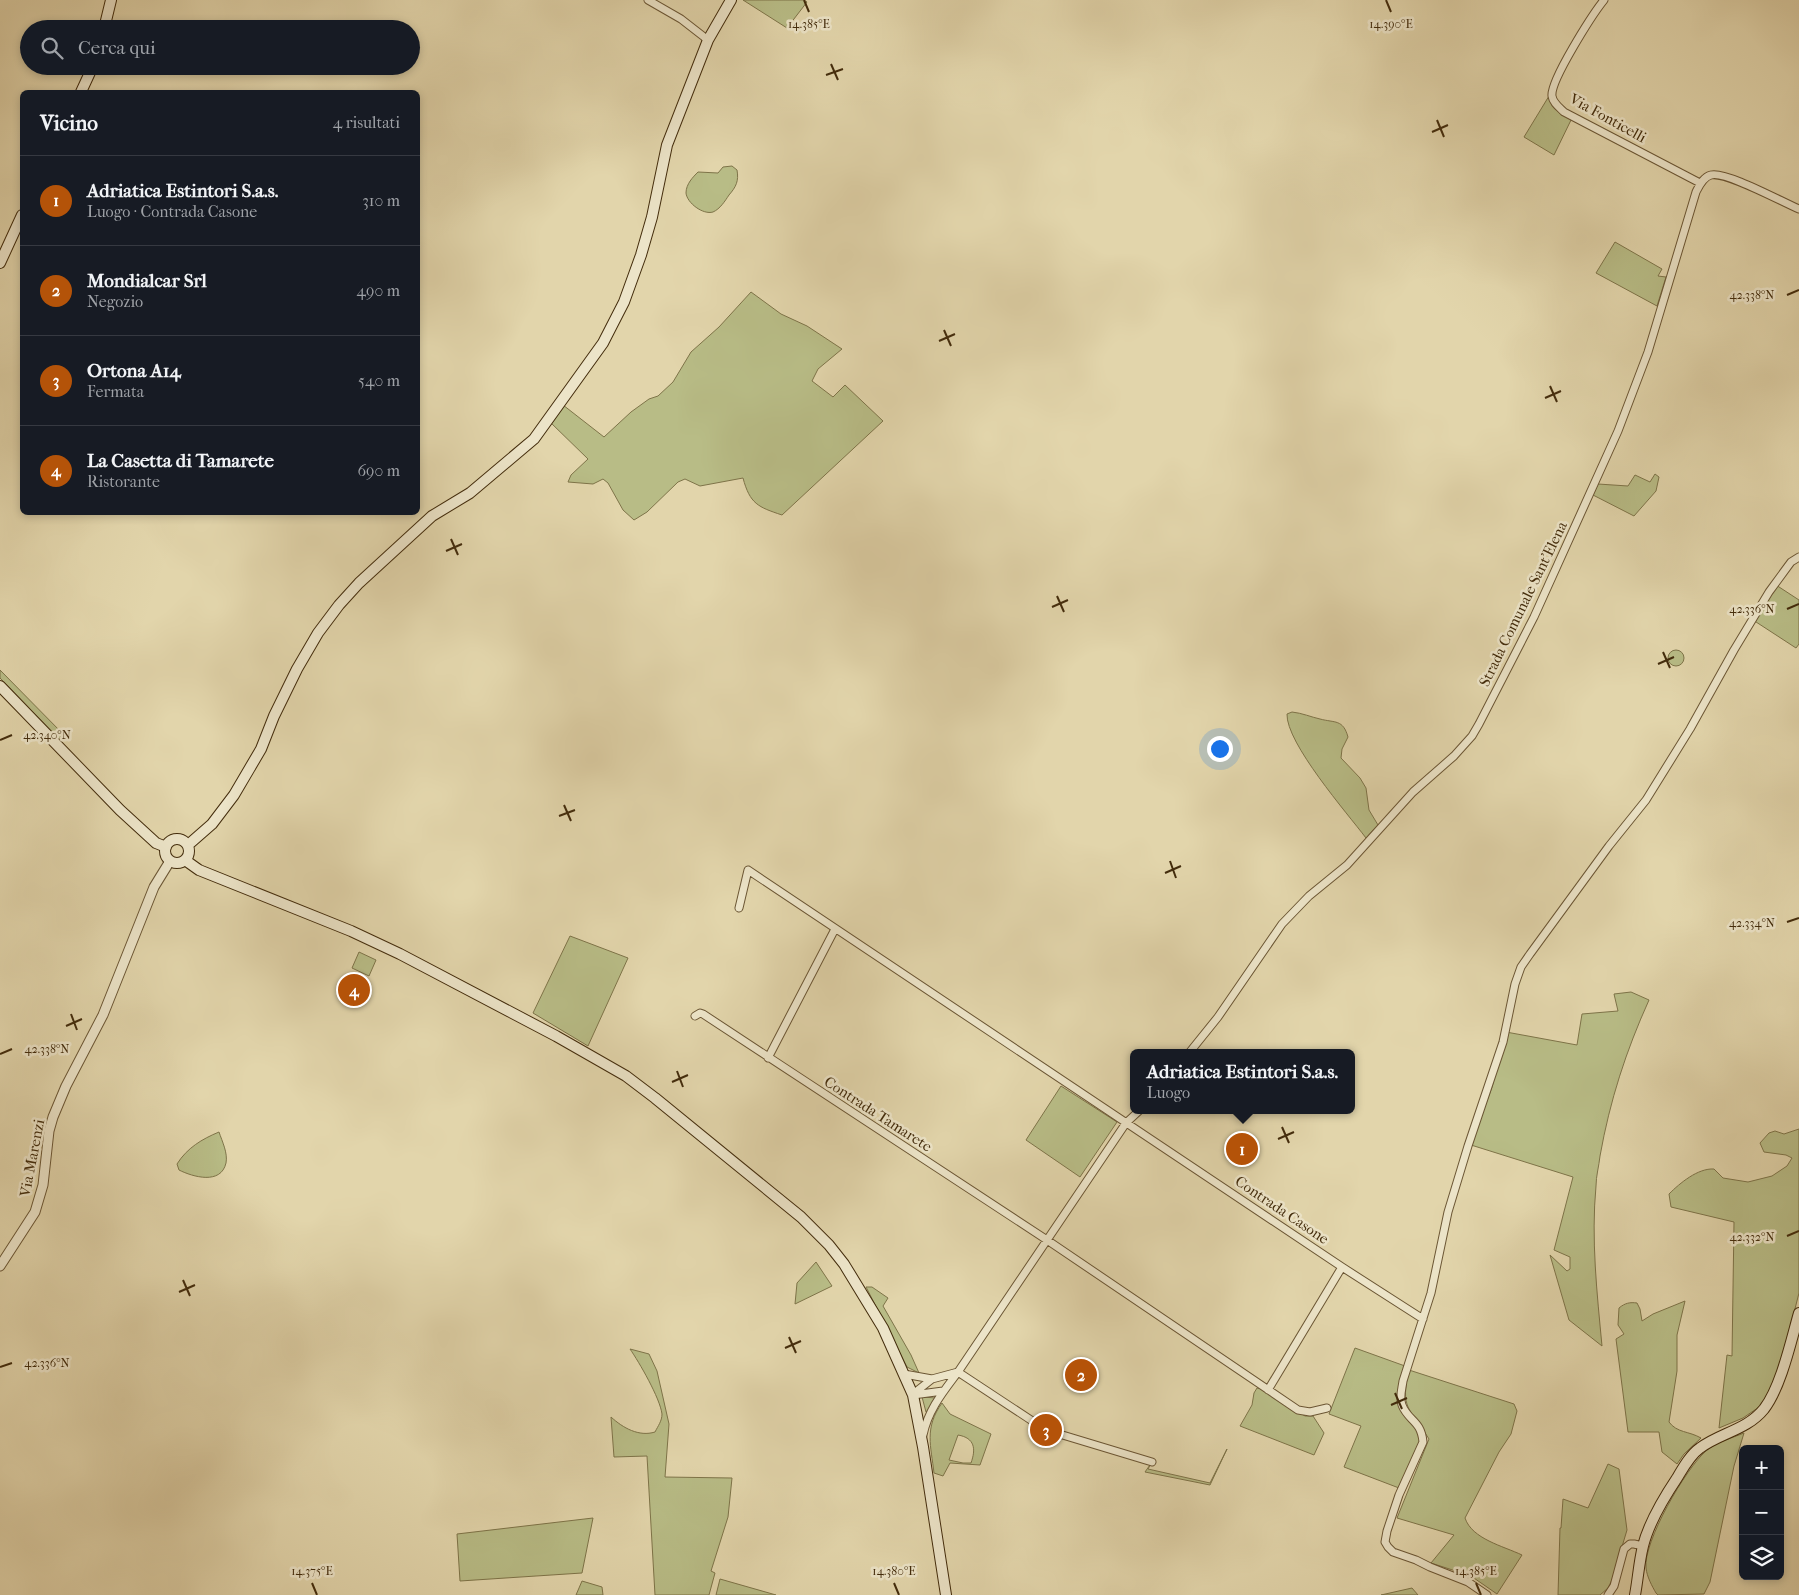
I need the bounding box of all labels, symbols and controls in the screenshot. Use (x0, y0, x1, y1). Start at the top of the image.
text: 14.385°E (788, 17, 830, 31)
text: 14.390°E (1369, 17, 1413, 31)
search box (20, 20, 420, 75)
icon: search (38, 34, 66, 62)
text: Cerca qui (78, 37, 156, 59)
street label: Via Fonticelli (1566, 89, 1650, 147)
text: Vicino (40, 111, 98, 135)
text: 4 risultati (333, 113, 400, 132)
text: Adriatica Estintori S.a.s. (87, 180, 278, 202)
text: 1 (53, 191, 59, 210)
text: 310 m (362, 191, 400, 210)
text: Luogo · Contrada Casone (87, 202, 257, 221)
text: Mondialcar Srl (87, 270, 207, 292)
text: 2 (52, 281, 60, 300)
text: 490 m (357, 281, 400, 300)
text: 42.338°N (1730, 288, 1774, 302)
text: Negozio (87, 292, 143, 311)
text: Ortona A14 (87, 360, 181, 382)
text: 3 (53, 371, 59, 390)
text: 540 m (358, 371, 400, 390)
text: Fermata (87, 382, 144, 401)
text: La Casetta di Tamarete (87, 450, 274, 472)
text: 4 (51, 461, 61, 480)
text: 690 m (357, 461, 400, 480)
text: Ristorante (87, 472, 160, 491)
street label: Strada Comunale Sant'Elena (1475, 517, 1571, 690)
text: 42.336°N (1729, 602, 1775, 616)
text: 42.340°N (23, 728, 71, 742)
your location (1207, 736, 1233, 762)
text: 42.334°N (1729, 916, 1775, 930)
pin: 4 (338, 971, 370, 1009)
text: 42.338°N (25, 1042, 69, 1056)
popup (1130, 1049, 1355, 1114)
text: Adriatica Estintori S.a.s. (1147, 1061, 1338, 1083)
street label: Contrada Tamarete (821, 1072, 936, 1156)
text: Luogo (1147, 1083, 1190, 1102)
street label: Via Marenzi (15, 1117, 48, 1199)
pin: 1 (1226, 1130, 1258, 1168)
street label: Contrada Casone (1232, 1172, 1333, 1248)
text: 42.332°N (1729, 1230, 1775, 1244)
text: 42.336°N (24, 1356, 70, 1370)
pin: 2 (1065, 1356, 1097, 1394)
pin: 3 (1030, 1411, 1062, 1449)
map controls (1739, 1445, 1784, 1580)
button: + (1739, 1445, 1784, 1490)
button: − (1739, 1490, 1784, 1535)
button: layers (1739, 1535, 1784, 1580)
text: 14.375°E (291, 1564, 333, 1578)
text: 14.380°E (872, 1564, 916, 1578)
text: 14.385°E (1455, 1564, 1497, 1578)

